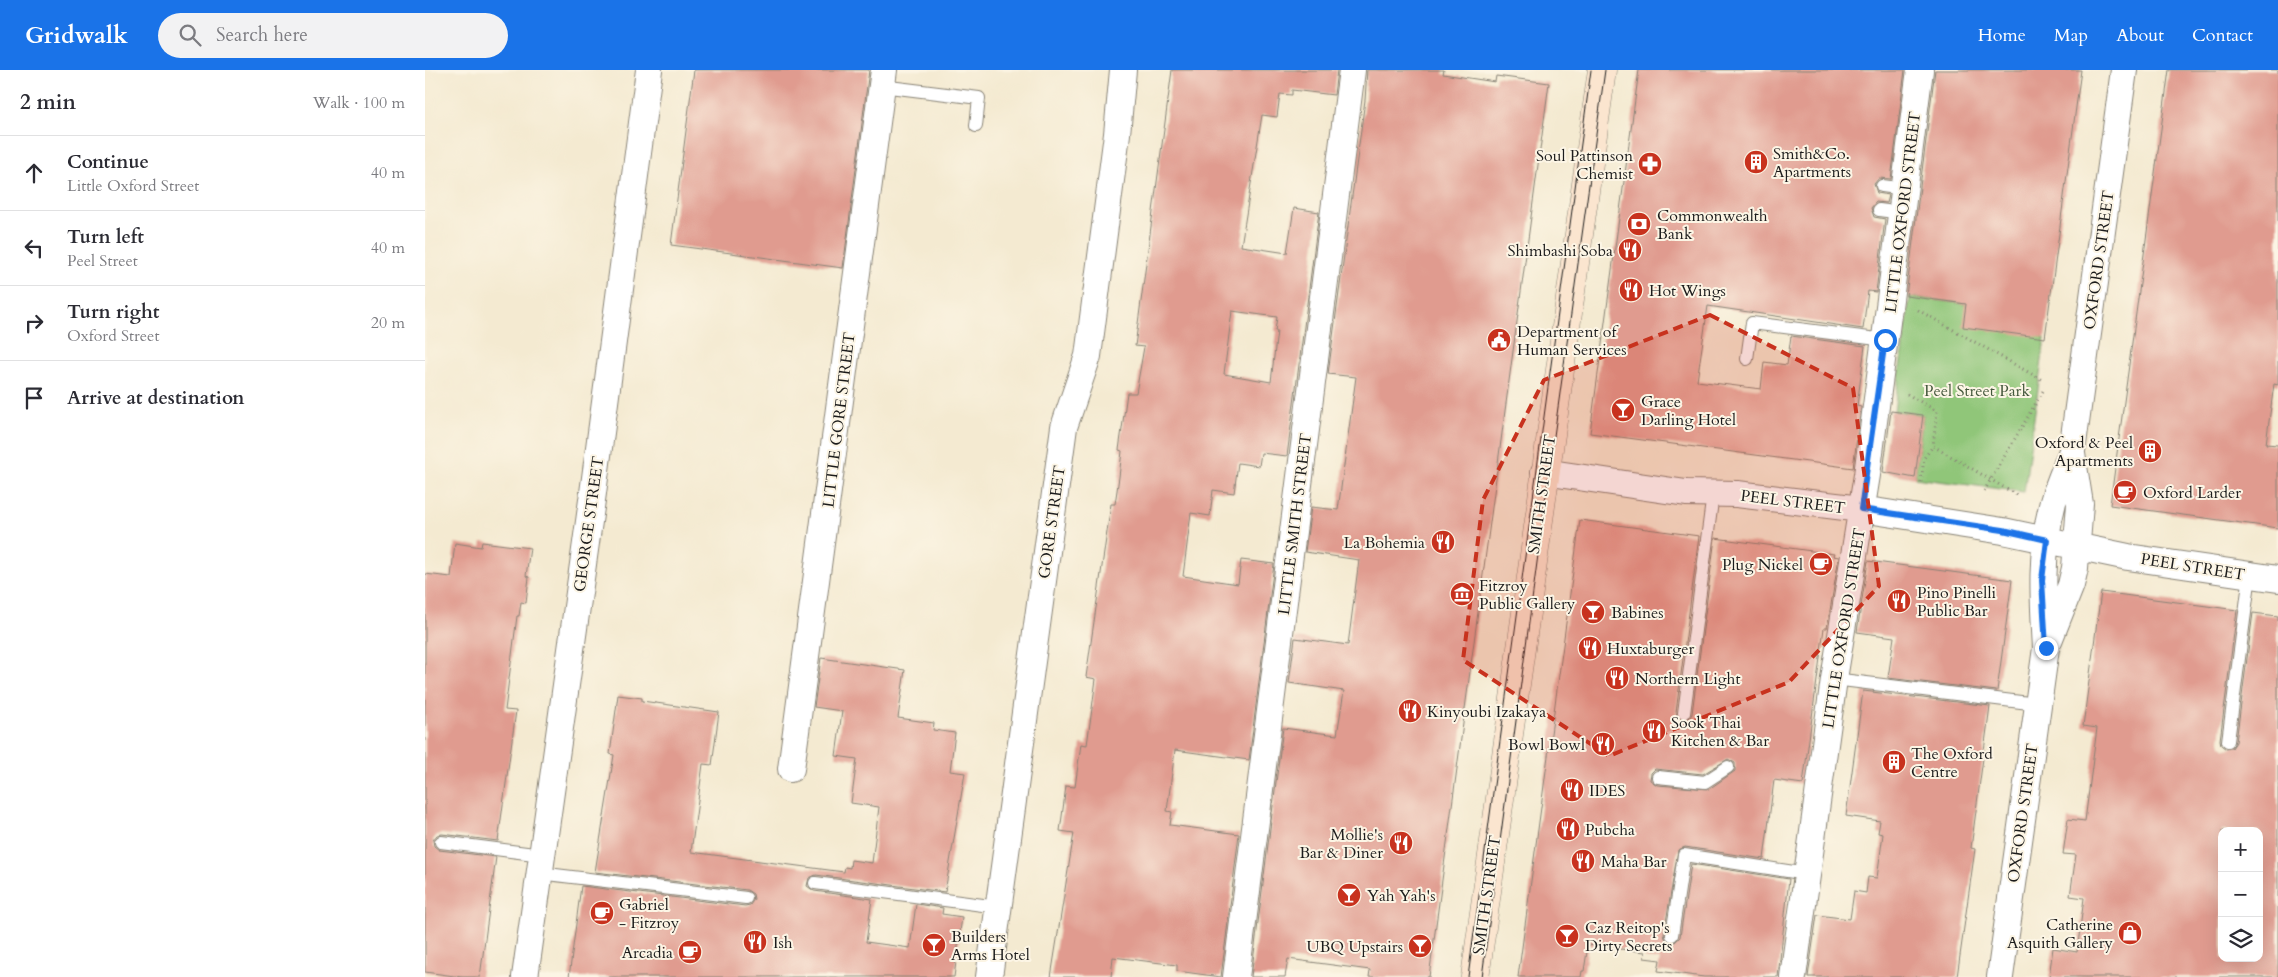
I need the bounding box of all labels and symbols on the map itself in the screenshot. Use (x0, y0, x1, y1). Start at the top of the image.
street label: LITTLE OXFORD STREET (1880, 110, 1926, 314)
place label: Smith&Co. Apartments (1773, 143, 1851, 183)
place label: Soul Pattinson Chemist (1536, 145, 1633, 185)
building icon: Smith&Co. Apartments (1743, 149, 1769, 175)
pharmacy icon: Soul Pattinson Chemist (1637, 151, 1663, 177)
street label: OXFORD STREET (2078, 189, 2120, 331)
place label: Commonwealth Bank (1657, 205, 1768, 245)
bank icon: Commonwealth Bank (1626, 211, 1652, 237)
restaurant icon: Shimbashi Soba (1617, 237, 1643, 263)
place label: Shimbashi Soba (1508, 240, 1613, 262)
restaurant icon: Hot Wings (1618, 277, 1644, 303)
place label: Hot Wings (1649, 280, 1726, 302)
place label: Department of Human Services (1517, 321, 1627, 361)
public building icon: Department of Human Services (1486, 327, 1512, 353)
route start (1874, 329, 1897, 352)
street label: LITTLE GORE STREET (817, 331, 861, 509)
park label: Peel Street Park (1924, 380, 2030, 402)
place label: Grace Darling Hotel (1641, 391, 1736, 431)
bar icon: Grace Darling Hotel (1610, 397, 1636, 423)
street label: LITTLE SMITH STREET (1273, 432, 1317, 616)
place label: Oxford & Peel Apartments (2035, 432, 2133, 472)
street label: SMITH STREET (1523, 433, 1561, 555)
building icon: Oxford & Peel Apartments (2137, 438, 2163, 464)
street label: GEORGE STREET (569, 455, 609, 593)
street label: GORE STREET (1033, 464, 1071, 580)
cafe icon: Oxford Larder (2112, 479, 2138, 505)
place label: Oxford Larder (2143, 482, 2241, 504)
street label: PEEL STREET (1739, 485, 1847, 519)
street label: LITTLE OXFORD STREET (1817, 526, 1871, 730)
restaurant icon: La Bohemia (1430, 529, 1456, 555)
place label: La Bohemia (1344, 532, 1425, 554)
street label: PEEL STREET (2139, 548, 2247, 586)
cafe icon: Plug Nickel (1808, 551, 1834, 577)
place label: Plug Nickel (1722, 554, 1803, 576)
place label: Fitzroy Public Gallery (1479, 575, 1576, 615)
museum icon: Fitzroy Public Gallery (1449, 581, 1475, 607)
place label: Pino Pinelli Public Bar (1917, 582, 1996, 622)
restaurant icon: Pino Pinelli Public Bar (1886, 588, 1912, 614)
bar icon: Babines (1580, 599, 1606, 625)
place label: Babines (1611, 602, 1664, 624)
restaurant icon: Huxtaburger (1577, 635, 1603, 661)
route end (2035, 637, 2058, 660)
place label: Huxtaburger (1607, 638, 1695, 660)
restaurant icon: Northern Light (1604, 665, 1630, 691)
place label: Northern Light (1635, 668, 1740, 690)
restaurant icon: Kinyoubi Izakaya (1397, 698, 1423, 724)
place label: Kinyoubi Izakaya (1427, 701, 1546, 723)
place label: Sook Thai Kitchen & Bar (1671, 712, 1769, 752)
restaurant icon: Sook Thai Kitchen & Bar (1641, 718, 1667, 744)
restaurant icon: Bowl Bowl (1590, 731, 1616, 757)
place label: Bowl Bowl (1508, 734, 1585, 756)
street label: OXFORD STREET (2002, 742, 2044, 884)
place label: The Oxford Centre (1911, 743, 1993, 783)
building icon: The Oxford Centre (1881, 749, 1907, 775)
restaurant icon: IDES (1559, 777, 1585, 803)
place label: IDES (1589, 780, 1625, 802)
restaurant icon: Pubcha (1555, 816, 1581, 842)
place label: Pubcha (1585, 819, 1635, 841)
place label: Mollie's Bar & Diner (1299, 824, 1383, 864)
restaurant icon: Mollie's Bar & Diner (1388, 830, 1414, 856)
street label: SMITH STREET (1468, 834, 1506, 956)
restaurant icon: Maha Bar (1570, 848, 1596, 874)
place label: Maha Bar (1601, 851, 1667, 873)
bar icon: Yah Yah's (1336, 882, 1362, 908)
place label: Yah Yah's (1367, 885, 1436, 907)
place label: Gabriel - Fitzroy (619, 894, 680, 934)
cafe icon: Gabriel - Fitzroy (589, 900, 615, 926)
place label: Catherine Asquith Gallery (2007, 914, 2114, 954)
place label: Caz Reitop's Dirty Secrets (1585, 917, 1672, 957)
shop icon: Catherine Asquith Gallery (2117, 920, 2143, 946)
bar icon: Caz Reitop's Dirty Secrets (1554, 923, 1580, 949)
place label: Builders Arms Hotel (951, 926, 1030, 966)
restaurant icon: Ish (742, 929, 768, 955)
place label: Ish (773, 932, 793, 954)
bar icon: Builders Arms Hotel (921, 932, 947, 958)
bar icon: UBQ Upstairs (1407, 933, 1433, 959)
place label: UBQ Upstairs (1306, 936, 1403, 958)
cafe icon: Arcadia (677, 939, 703, 965)
place label: Arcadia (622, 942, 673, 964)

